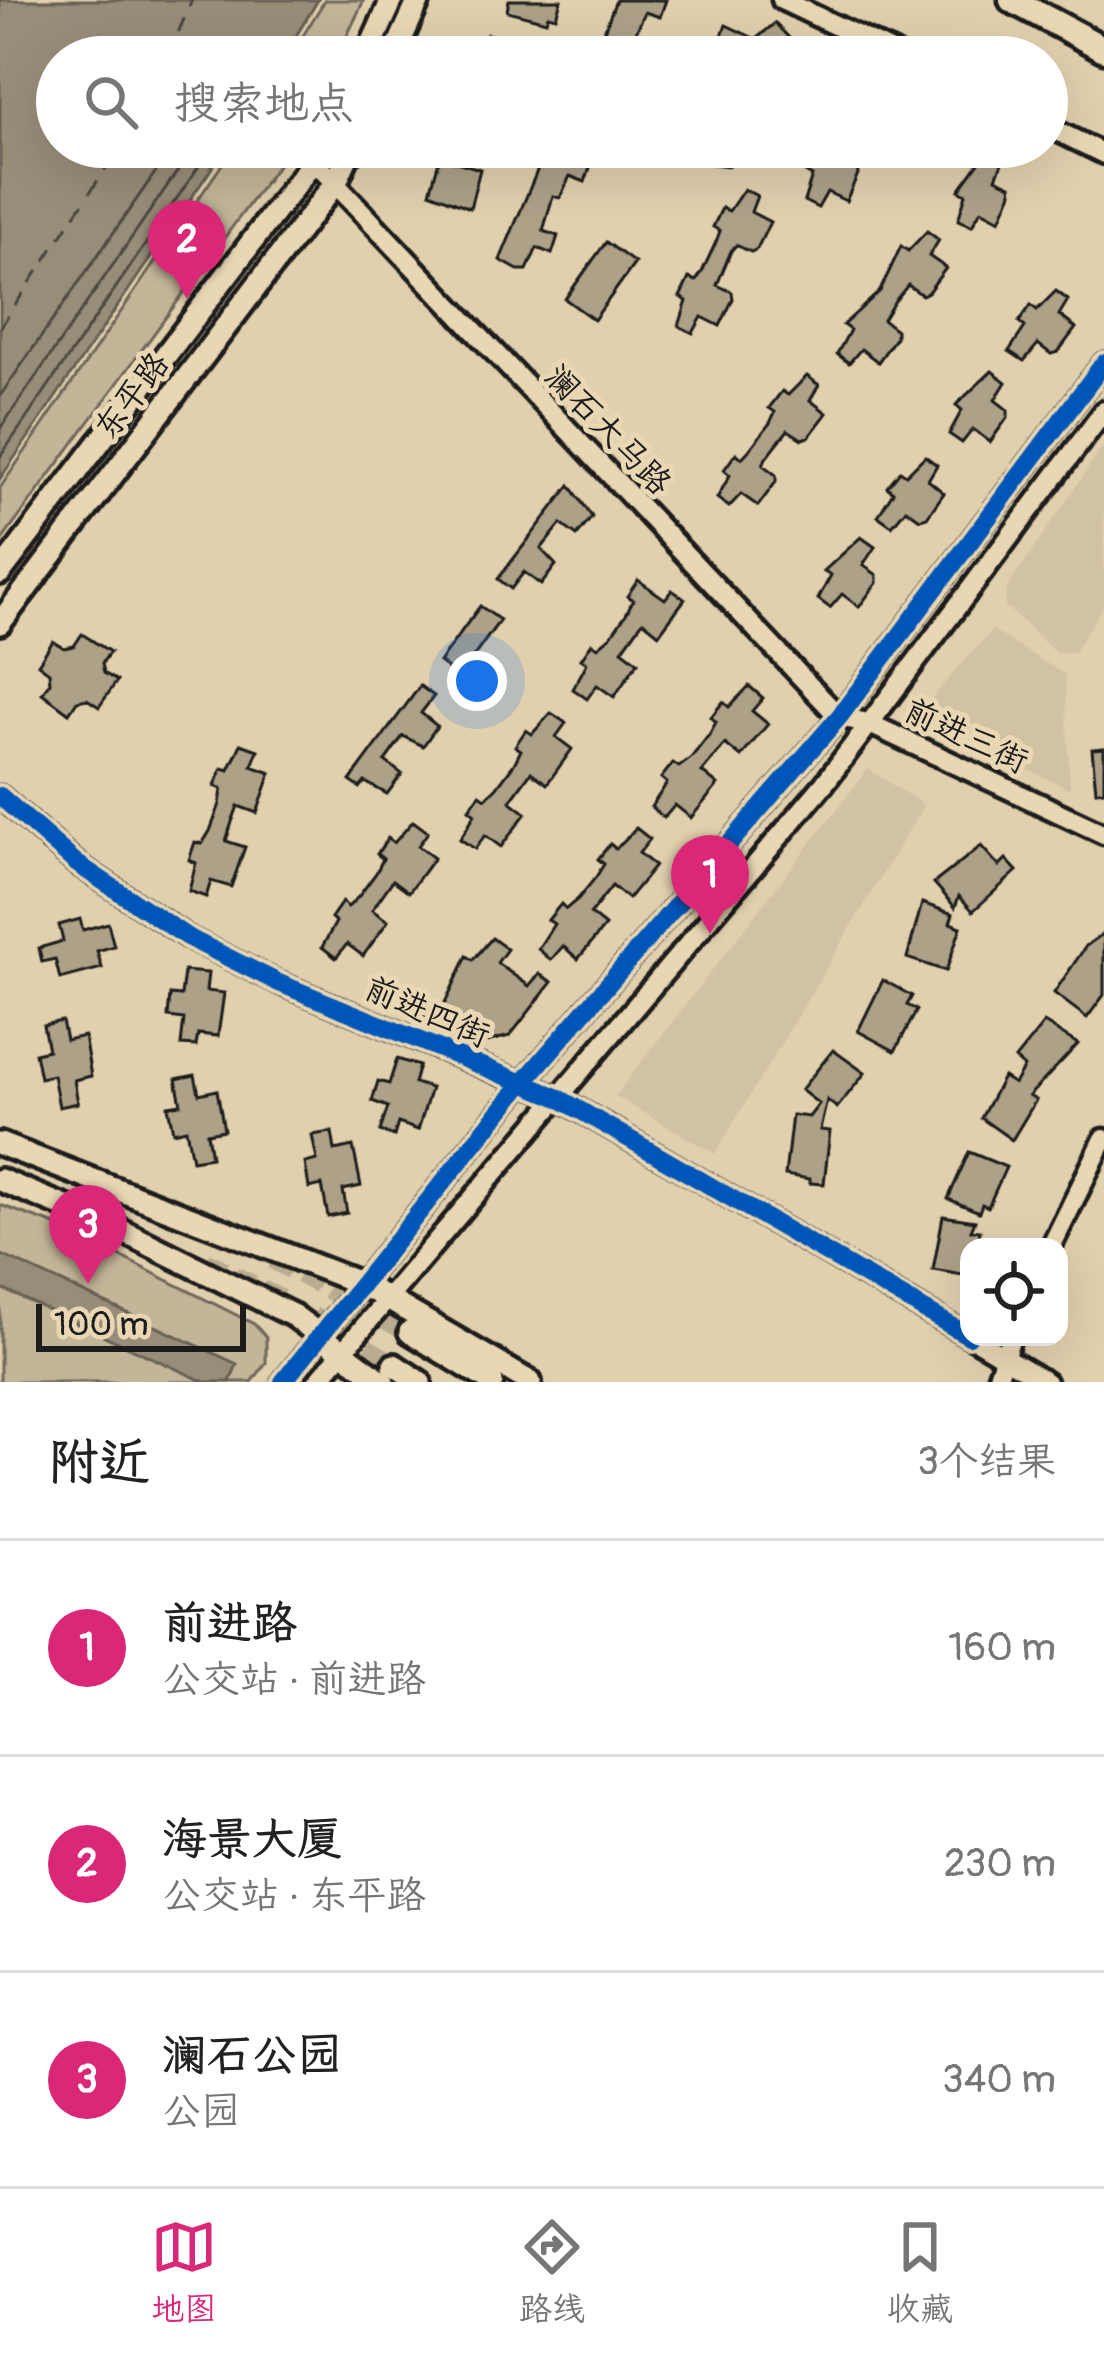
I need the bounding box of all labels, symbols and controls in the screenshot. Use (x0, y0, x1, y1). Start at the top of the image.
search box (36, 36, 1068, 168)
icon: search (78, 69, 144, 135)
text: 搜索地点 (174, 76, 354, 132)
pin: 2 (148, 200, 226, 299)
street label: 东平路 (86, 344, 178, 448)
street label: 澜石大马路 (536, 356, 680, 504)
your location (447, 651, 507, 711)
street label: 前进三街 (898, 690, 1034, 782)
pin: 1 (671, 835, 749, 934)
street label: 前进四街 (358, 967, 496, 1057)
pin: 3 (49, 1185, 127, 1284)
map controls (960, 1238, 1068, 1346)
button: locate (960, 1238, 1068, 1346)
scale bar (36, 1298, 246, 1351)
text: 100 m (54, 1304, 148, 1345)
text: 附近 (48, 1431, 150, 1495)
text: 3个结果 (917, 1437, 1056, 1486)
text: 前进路 (162, 1596, 297, 1652)
text: 1 (79, 1623, 95, 1672)
text: 160 m (948, 1623, 1056, 1672)
text: 公交站 · 前进路 (162, 1655, 426, 1704)
text: 海景大厦 (162, 1812, 342, 1868)
text: 2 (76, 1839, 98, 1888)
text: 230 m (944, 1839, 1056, 1888)
text: 公交站 · 东平路 (162, 1871, 426, 1920)
text: 澜石公园 (162, 2028, 342, 2084)
text: 3 (76, 2055, 98, 2104)
text: 340 m (942, 2055, 1056, 2104)
text: 公园 (162, 2087, 240, 2136)
tab: 地图 (151, 2214, 217, 2330)
tab: 路线 (519, 2214, 585, 2330)
tab: 收藏 (887, 2214, 953, 2330)

